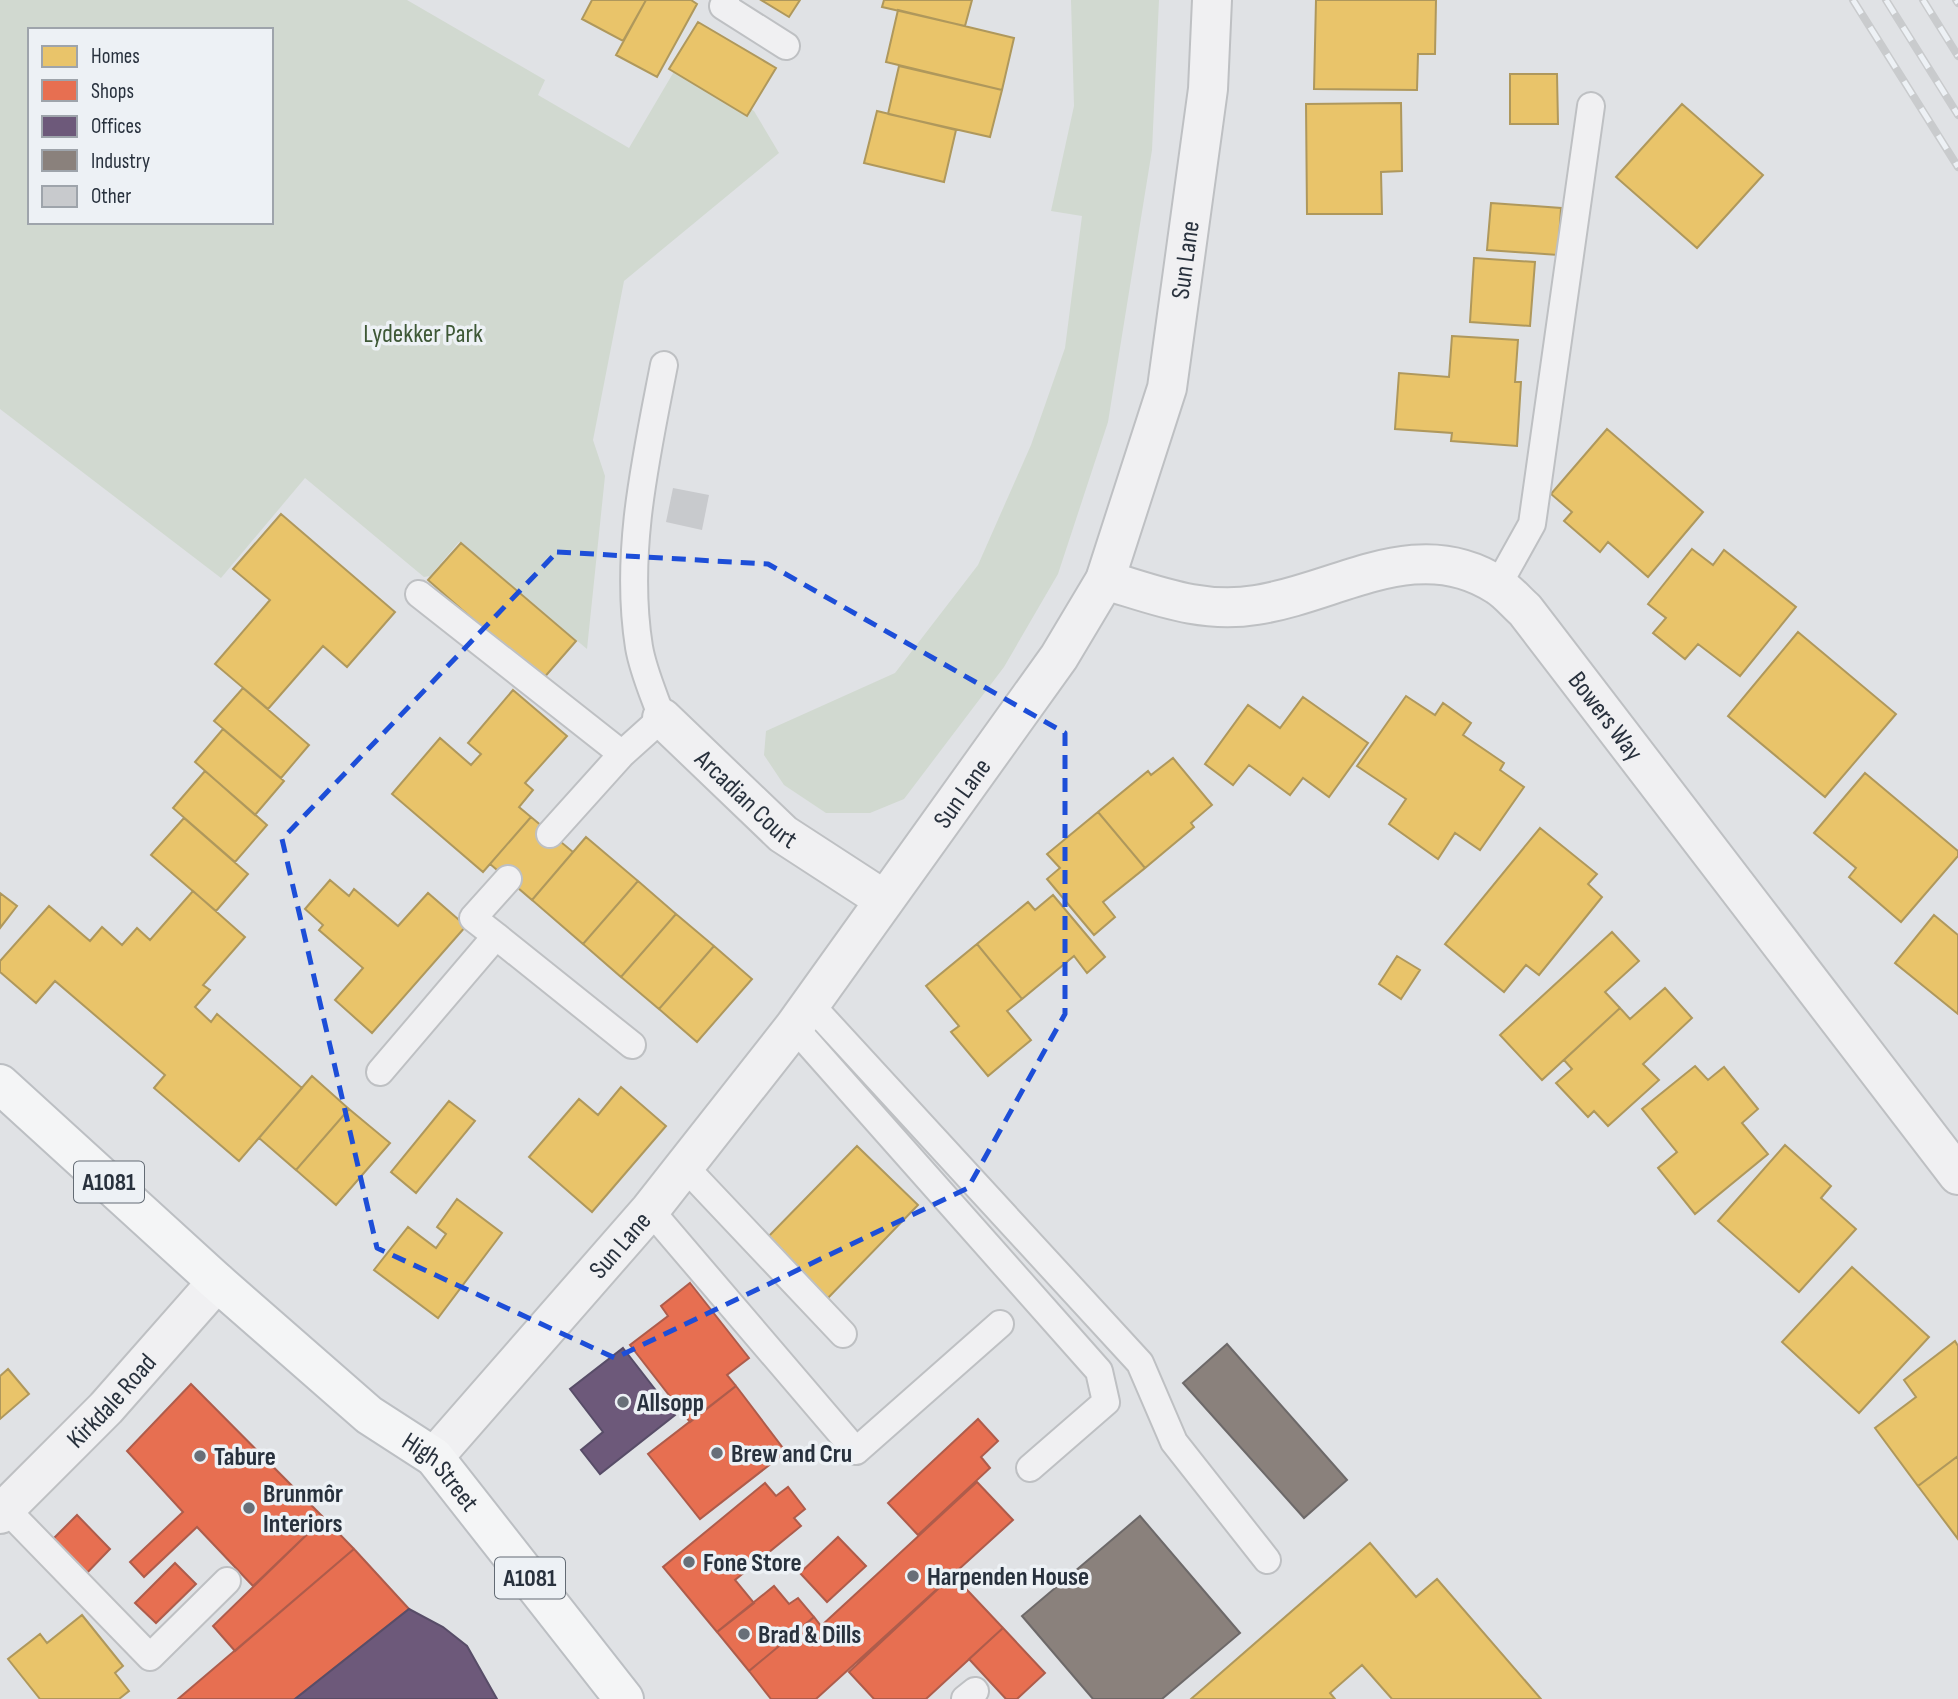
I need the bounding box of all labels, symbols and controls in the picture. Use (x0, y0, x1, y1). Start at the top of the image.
legend (28, 28, 273, 224)
text: Homes (91, 44, 140, 69)
text: Shops (91, 79, 134, 104)
text: Offices (91, 114, 142, 139)
text: Industry (91, 149, 150, 174)
text: Other (91, 184, 131, 209)
street label: Sun Lane (1165, 219, 1207, 301)
park label: Lydekker Park (363, 319, 483, 350)
street label: Bowers Way (1561, 666, 1649, 767)
street label: Arcadian Court (687, 743, 803, 856)
street label: Sun Lane (927, 753, 998, 835)
road number: A1081 (74, 1162, 144, 1202)
street label: Sun Lane (583, 1206, 658, 1285)
street label: Kirkdale Road (61, 1348, 164, 1455)
place label: Allsopp (636, 1388, 704, 1419)
marker: Allsopp (615, 1394, 631, 1410)
street label: High Street (396, 1427, 485, 1518)
place label: Brew and Cru (731, 1439, 852, 1470)
place label: Tabure (214, 1442, 276, 1473)
marker: Brew and Cru (709, 1445, 725, 1461)
marker: Tabure (192, 1448, 208, 1464)
place label: Brunmôr Interiors (263, 1479, 343, 1540)
marker: Brunmôr Interiors (241, 1500, 257, 1516)
place label: Fone Store (703, 1548, 802, 1579)
marker: Fone Store (681, 1554, 697, 1570)
road number: A1081 (495, 1558, 565, 1598)
place label: Harpenden House (927, 1562, 1089, 1593)
marker: Harpenden House (905, 1568, 921, 1584)
place label: Brad & Dills (758, 1620, 861, 1651)
marker: Brad & Dills (736, 1626, 752, 1642)

